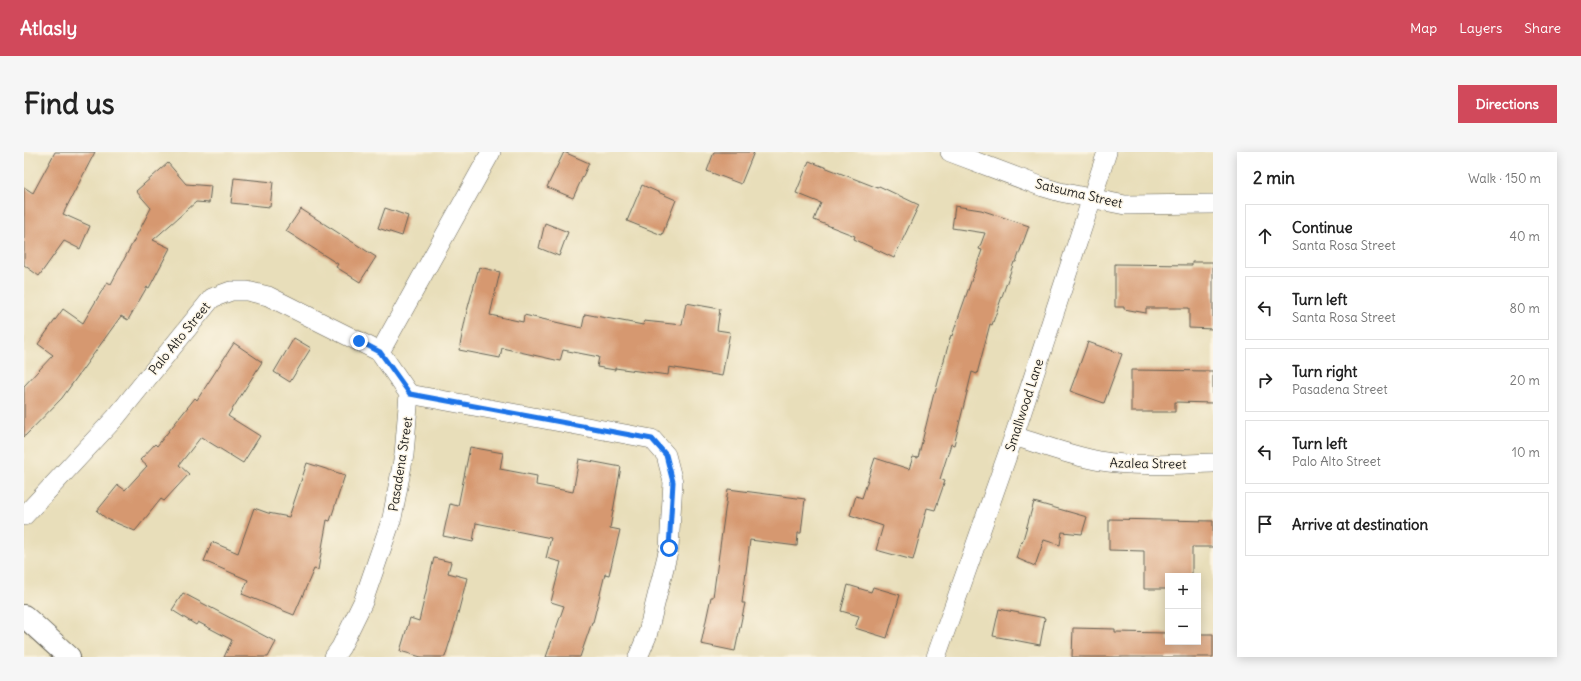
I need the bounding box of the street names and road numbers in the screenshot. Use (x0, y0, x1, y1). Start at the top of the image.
street label: Satsuma Street (1034, 175, 1125, 212)
street label: Palo Alto Street (145, 298, 214, 378)
street label: Smallwood Lane (1001, 357, 1047, 454)
street label: Pasadena Street (385, 415, 416, 513)
street label: Azalea Street (1109, 454, 1187, 473)

